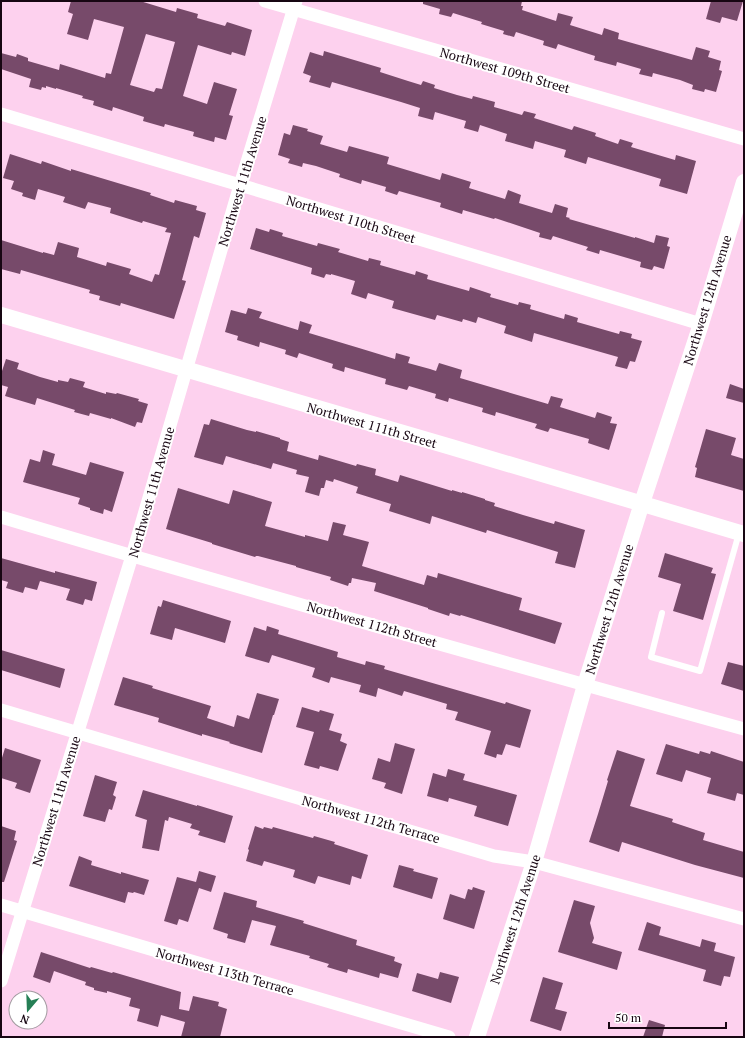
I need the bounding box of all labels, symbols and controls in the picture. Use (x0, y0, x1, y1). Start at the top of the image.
street label: Northwest 109th Street (438, 43, 572, 97)
street label: Northwest 11th Avenue (214, 114, 270, 248)
street label: Northwest 110th Street (284, 191, 418, 247)
street label: Northwest 12th Avenue (679, 233, 735, 367)
street label: Northwest 111th Street (305, 398, 439, 452)
street label: Northwest 11th Avenue (124, 424, 178, 560)
street label: Northwest 12th Avenue (581, 542, 637, 676)
street label: Northwest 112th Street (305, 597, 439, 651)
street label: Northwest 11th Avenue (28, 734, 84, 868)
street label: Northwest 112th Terrace (300, 791, 442, 847)
street label: Northwest 12th Avenue (486, 852, 544, 986)
street label: Northwest 113th Terrace (154, 943, 296, 999)
north arrow (8, 990, 48, 1030)
scale bar (609, 1004, 726, 1030)
text: 50 m (615, 1010, 642, 1025)
text: N (18, 1011, 31, 1027)

